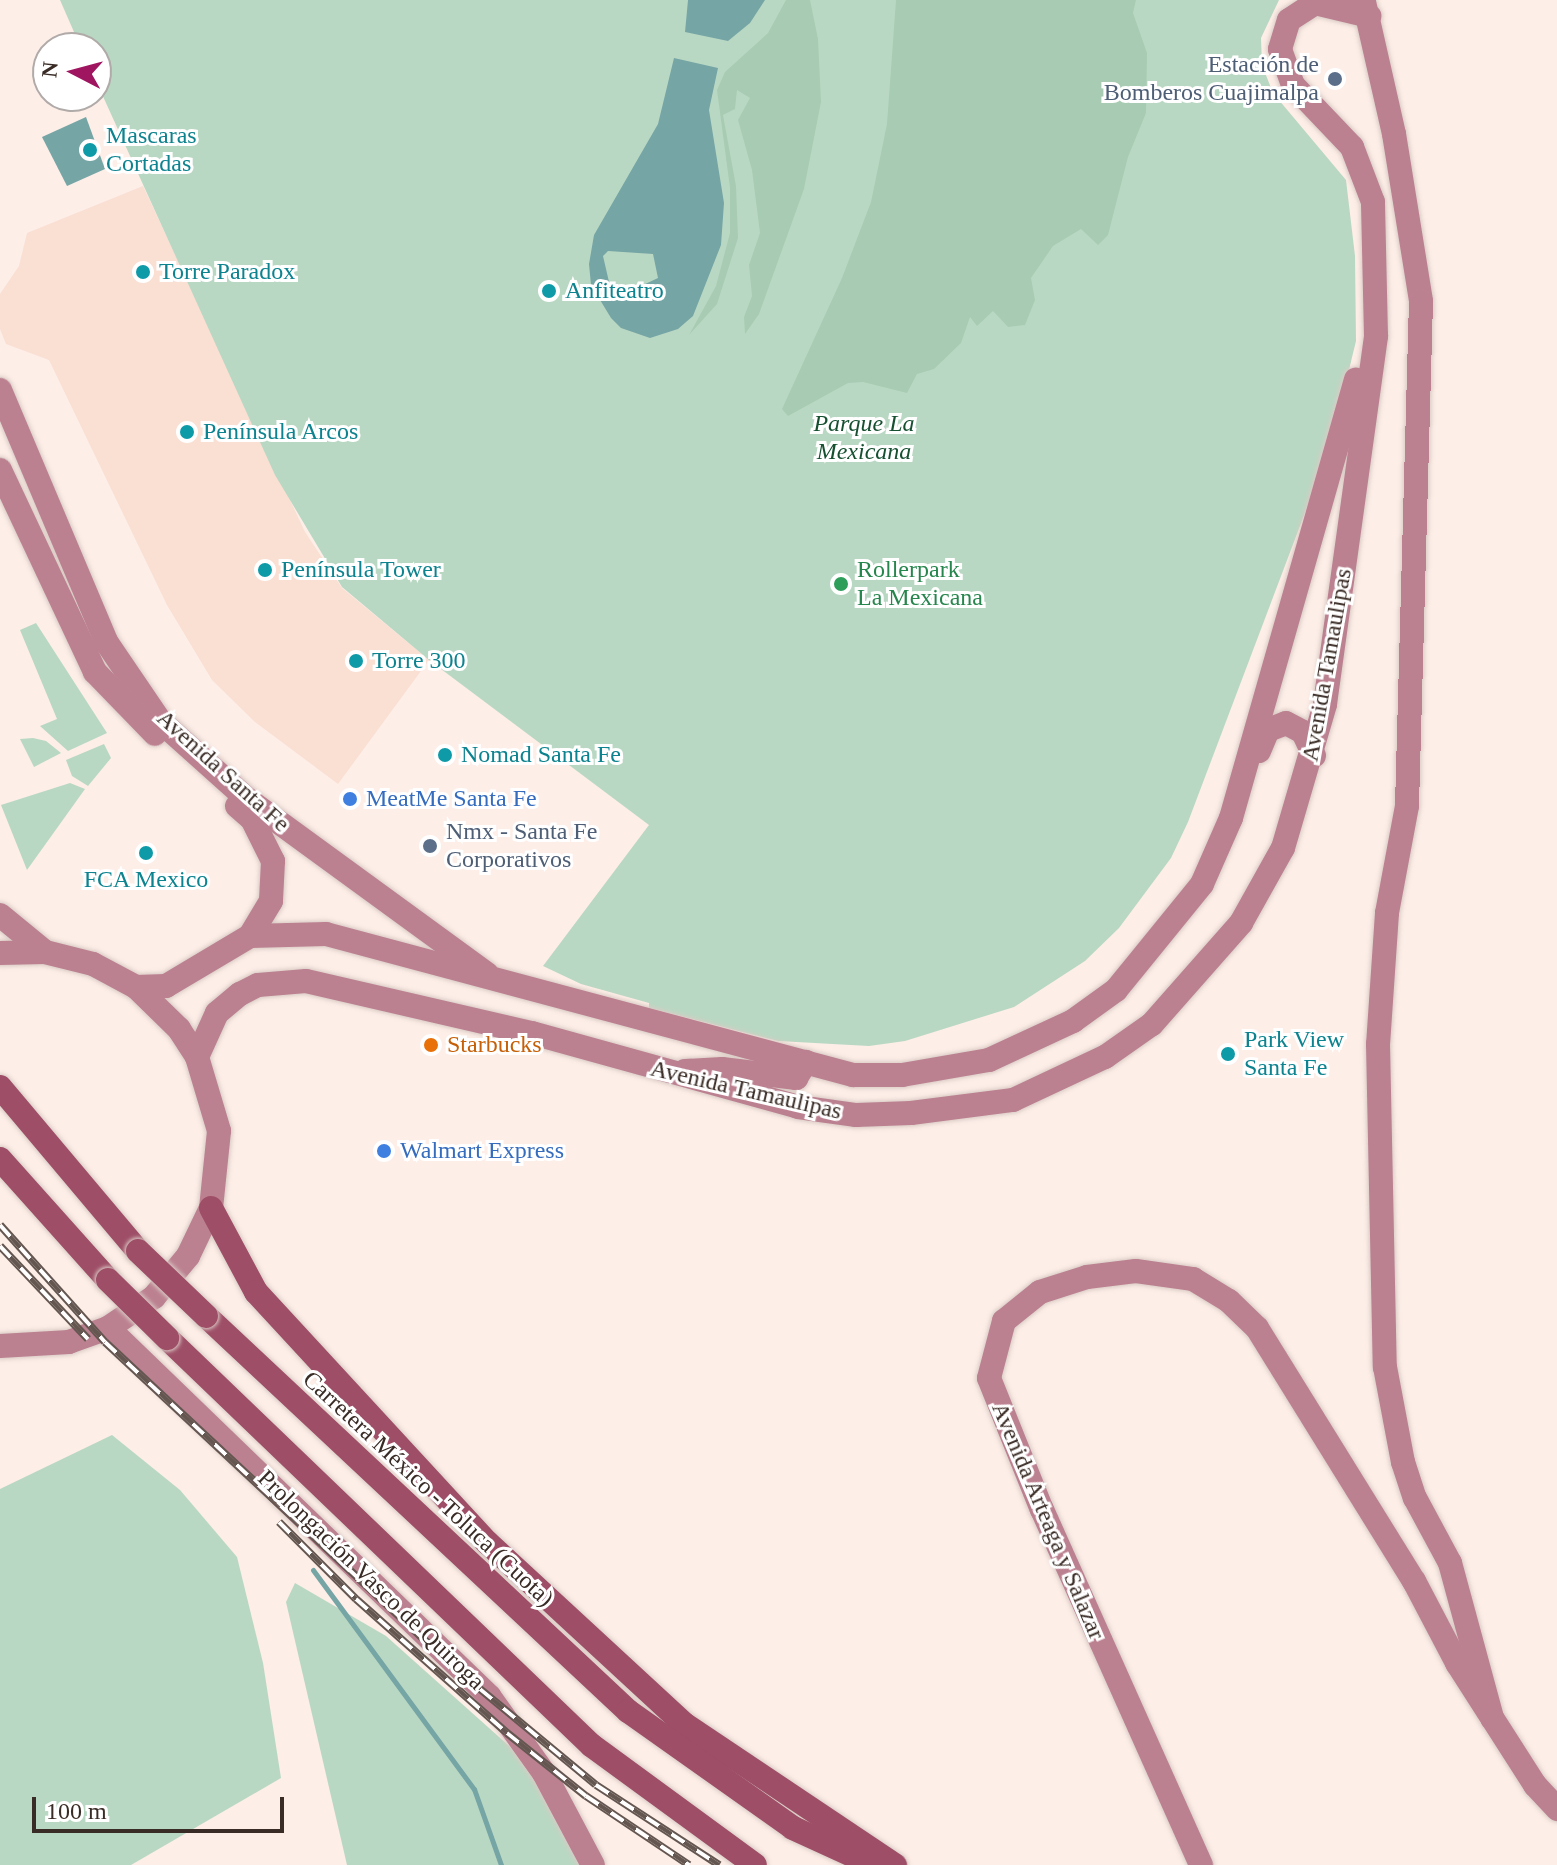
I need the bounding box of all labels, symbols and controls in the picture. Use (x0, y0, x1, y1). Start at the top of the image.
north arrow (32, 32, 112, 112)
place label: Estación de Bomberos Cuajimalpa (1104, 51, 1319, 107)
text: N (36, 60, 63, 79)
marker: Estación de Bomberos Cuajimalpa (1326, 70, 1344, 88)
place label: Mascaras Cortadas (106, 122, 197, 178)
marker: Mascaras Cortadas (81, 141, 99, 159)
place label: Torre Paradox (159, 258, 295, 286)
marker: Torre Paradox (134, 263, 152, 281)
place label: Anfiteatro (565, 277, 664, 305)
marker: Anfiteatro (540, 282, 558, 300)
park label: Parque La Mexicana (813, 410, 915, 466)
place label: Península Arcos (203, 418, 360, 446)
marker: Península Arcos (178, 423, 196, 441)
place label: Península Tower (281, 556, 441, 584)
place label: Rollerpark La Mexicana (857, 556, 983, 612)
marker: Península Tower (256, 561, 274, 579)
street label: Avenida Tamaulipas (1296, 566, 1358, 764)
marker: Rollerpark La Mexicana (832, 575, 850, 593)
place label: Torre 300 (372, 647, 466, 675)
marker: Torre 300 (347, 652, 365, 670)
street label: Avenida Santa Fe (151, 704, 295, 838)
place label: Nomad Santa Fe (461, 741, 621, 769)
marker: Nomad Santa Fe (436, 746, 454, 764)
place label: MeatMe Santa Fe (366, 785, 537, 813)
marker: MeatMe Santa Fe (341, 790, 359, 808)
place label: Nmx - Santa Fe Corporativos (446, 818, 597, 874)
marker: Nmx - Santa Fe Corporativos (421, 837, 439, 855)
marker: FCA Mexico (137, 844, 155, 862)
place label: FCA Mexico (83, 866, 209, 894)
place label: Park View Santa Fe (1244, 1026, 1345, 1082)
place label: Starbucks (447, 1031, 542, 1059)
marker: Starbucks (422, 1036, 440, 1054)
marker: Park View Santa Fe (1219, 1045, 1237, 1063)
street label: Avenida Tamaulipas (647, 1054, 845, 1126)
place label: Walmart Express (400, 1137, 564, 1165)
marker: Walmart Express (375, 1142, 393, 1160)
street label: Carretera México - Toluca (Cuota) (296, 1365, 560, 1613)
street label: Avenida Arteaga y Salazar (985, 1398, 1111, 1644)
street label: Prolongación Vasco de Quiroga (251, 1464, 491, 1696)
scale bar (36, 1781, 288, 1831)
text: 100 m (46, 1798, 107, 1824)

